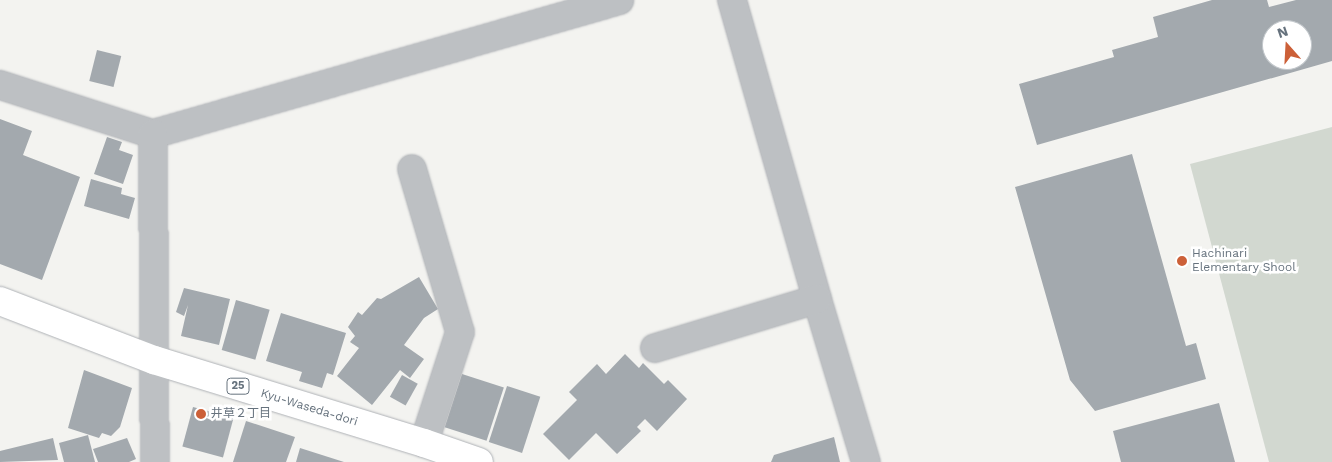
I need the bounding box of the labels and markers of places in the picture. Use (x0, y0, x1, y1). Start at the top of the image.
place label: Hachinari Elementary Shool (1192, 247, 1296, 275)
marker: Hachinari Elementary Shool (1176, 255, 1188, 267)
place label: 井草２丁目 (211, 407, 271, 421)
marker: 井草２丁目 (195, 408, 207, 420)

